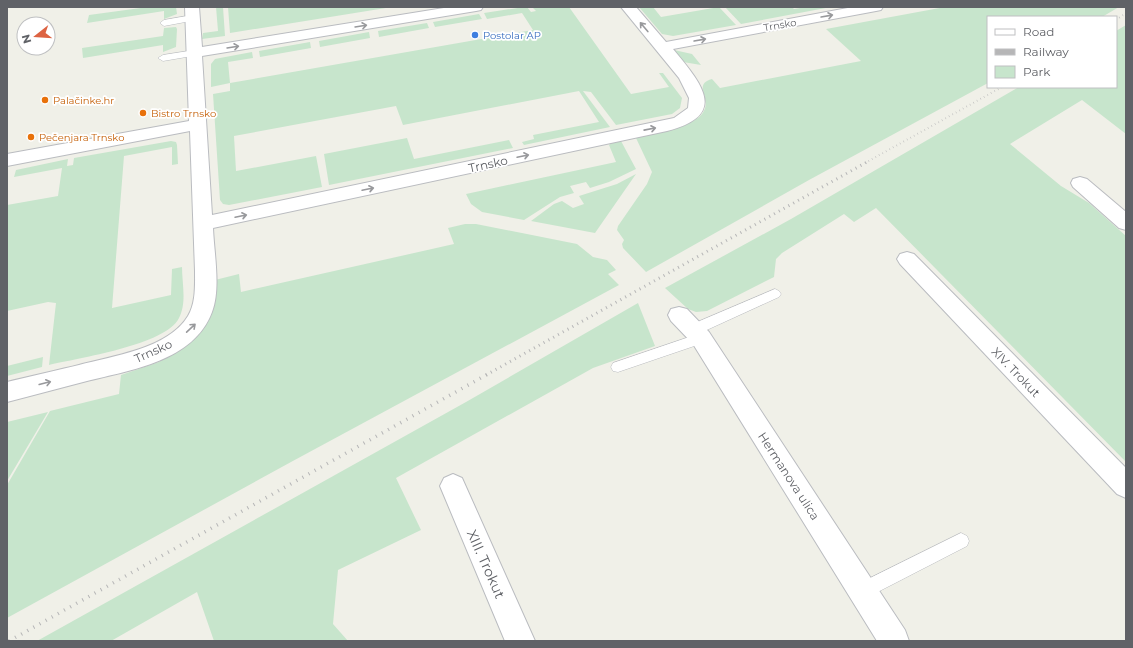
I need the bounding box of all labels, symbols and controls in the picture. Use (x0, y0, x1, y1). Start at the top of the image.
one-way arrow (821, 12, 834, 20)
north arrow (16, 16, 56, 56)
street label: Trnsko (763, 16, 797, 34)
legend (987, 16, 1117, 88)
one-way arrow (354, 22, 367, 30)
one-way arrow (640, 22, 649, 32)
text: Road (1023, 24, 1054, 39)
place label: Postolar AP (483, 29, 541, 42)
marker: Postolar AP (470, 30, 480, 40)
text: N (18, 33, 34, 45)
one-way arrow (693, 35, 706, 43)
one-way arrow (226, 43, 239, 51)
text: Railway (1023, 44, 1069, 59)
text: Park (1023, 64, 1051, 79)
place label: Palačinke.hr (53, 94, 114, 107)
marker: Palačinke.hr (40, 95, 50, 105)
place label: Bistro Trnsko (151, 107, 216, 120)
marker: Bistro Trnsko (138, 108, 148, 118)
one-way arrow (643, 125, 656, 133)
place label: Pečenjara Trnsko (39, 131, 124, 144)
marker: Pečenjara Trnsko (26, 132, 36, 142)
one-way arrow (516, 152, 529, 160)
street label: Trnsko (467, 153, 509, 175)
one-way arrow (362, 185, 375, 193)
one-way arrow (234, 211, 247, 219)
one-way arrow (186, 323, 196, 333)
street label: Trnsko (132, 336, 174, 366)
street label: XIV. Trokut (989, 344, 1044, 400)
one-way arrow (38, 378, 51, 386)
street label: Hermanova ulica (755, 429, 823, 523)
street label: XIII. Trokut (463, 527, 509, 602)

